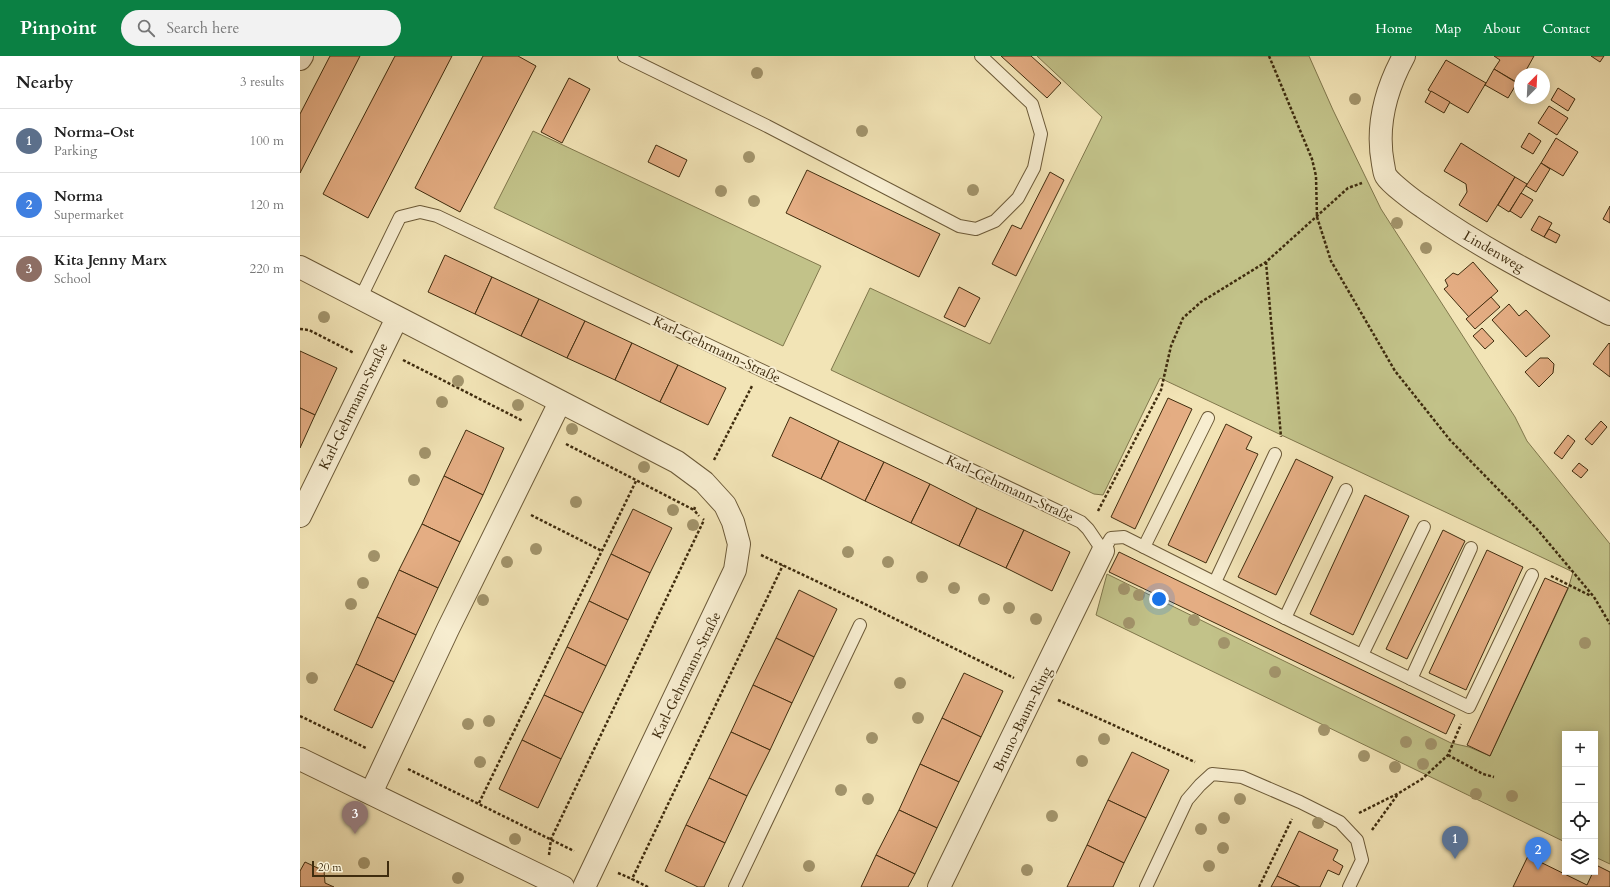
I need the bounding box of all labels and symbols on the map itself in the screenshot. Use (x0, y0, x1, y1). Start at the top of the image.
north arrow (1514, 68, 1550, 104)
street label: Lindenweg (1460, 226, 1528, 277)
street label: Karl-Gehrmann-Straße (650, 311, 784, 387)
street label: Karl-Gehrmann-Straße (314, 340, 392, 473)
street label: Karl-Gehrmann-Straße (943, 450, 1077, 526)
your location (1149, 589, 1169, 609)
street label: Karl-Gehrmann-Straße (647, 609, 725, 742)
street label: Bruno-Baum-Ring (989, 663, 1056, 775)
pin: 3 (342, 801, 368, 834)
pin: 1 (1442, 826, 1468, 859)
pin: 2 (1525, 837, 1551, 870)
scale bar (312, 859, 389, 878)

